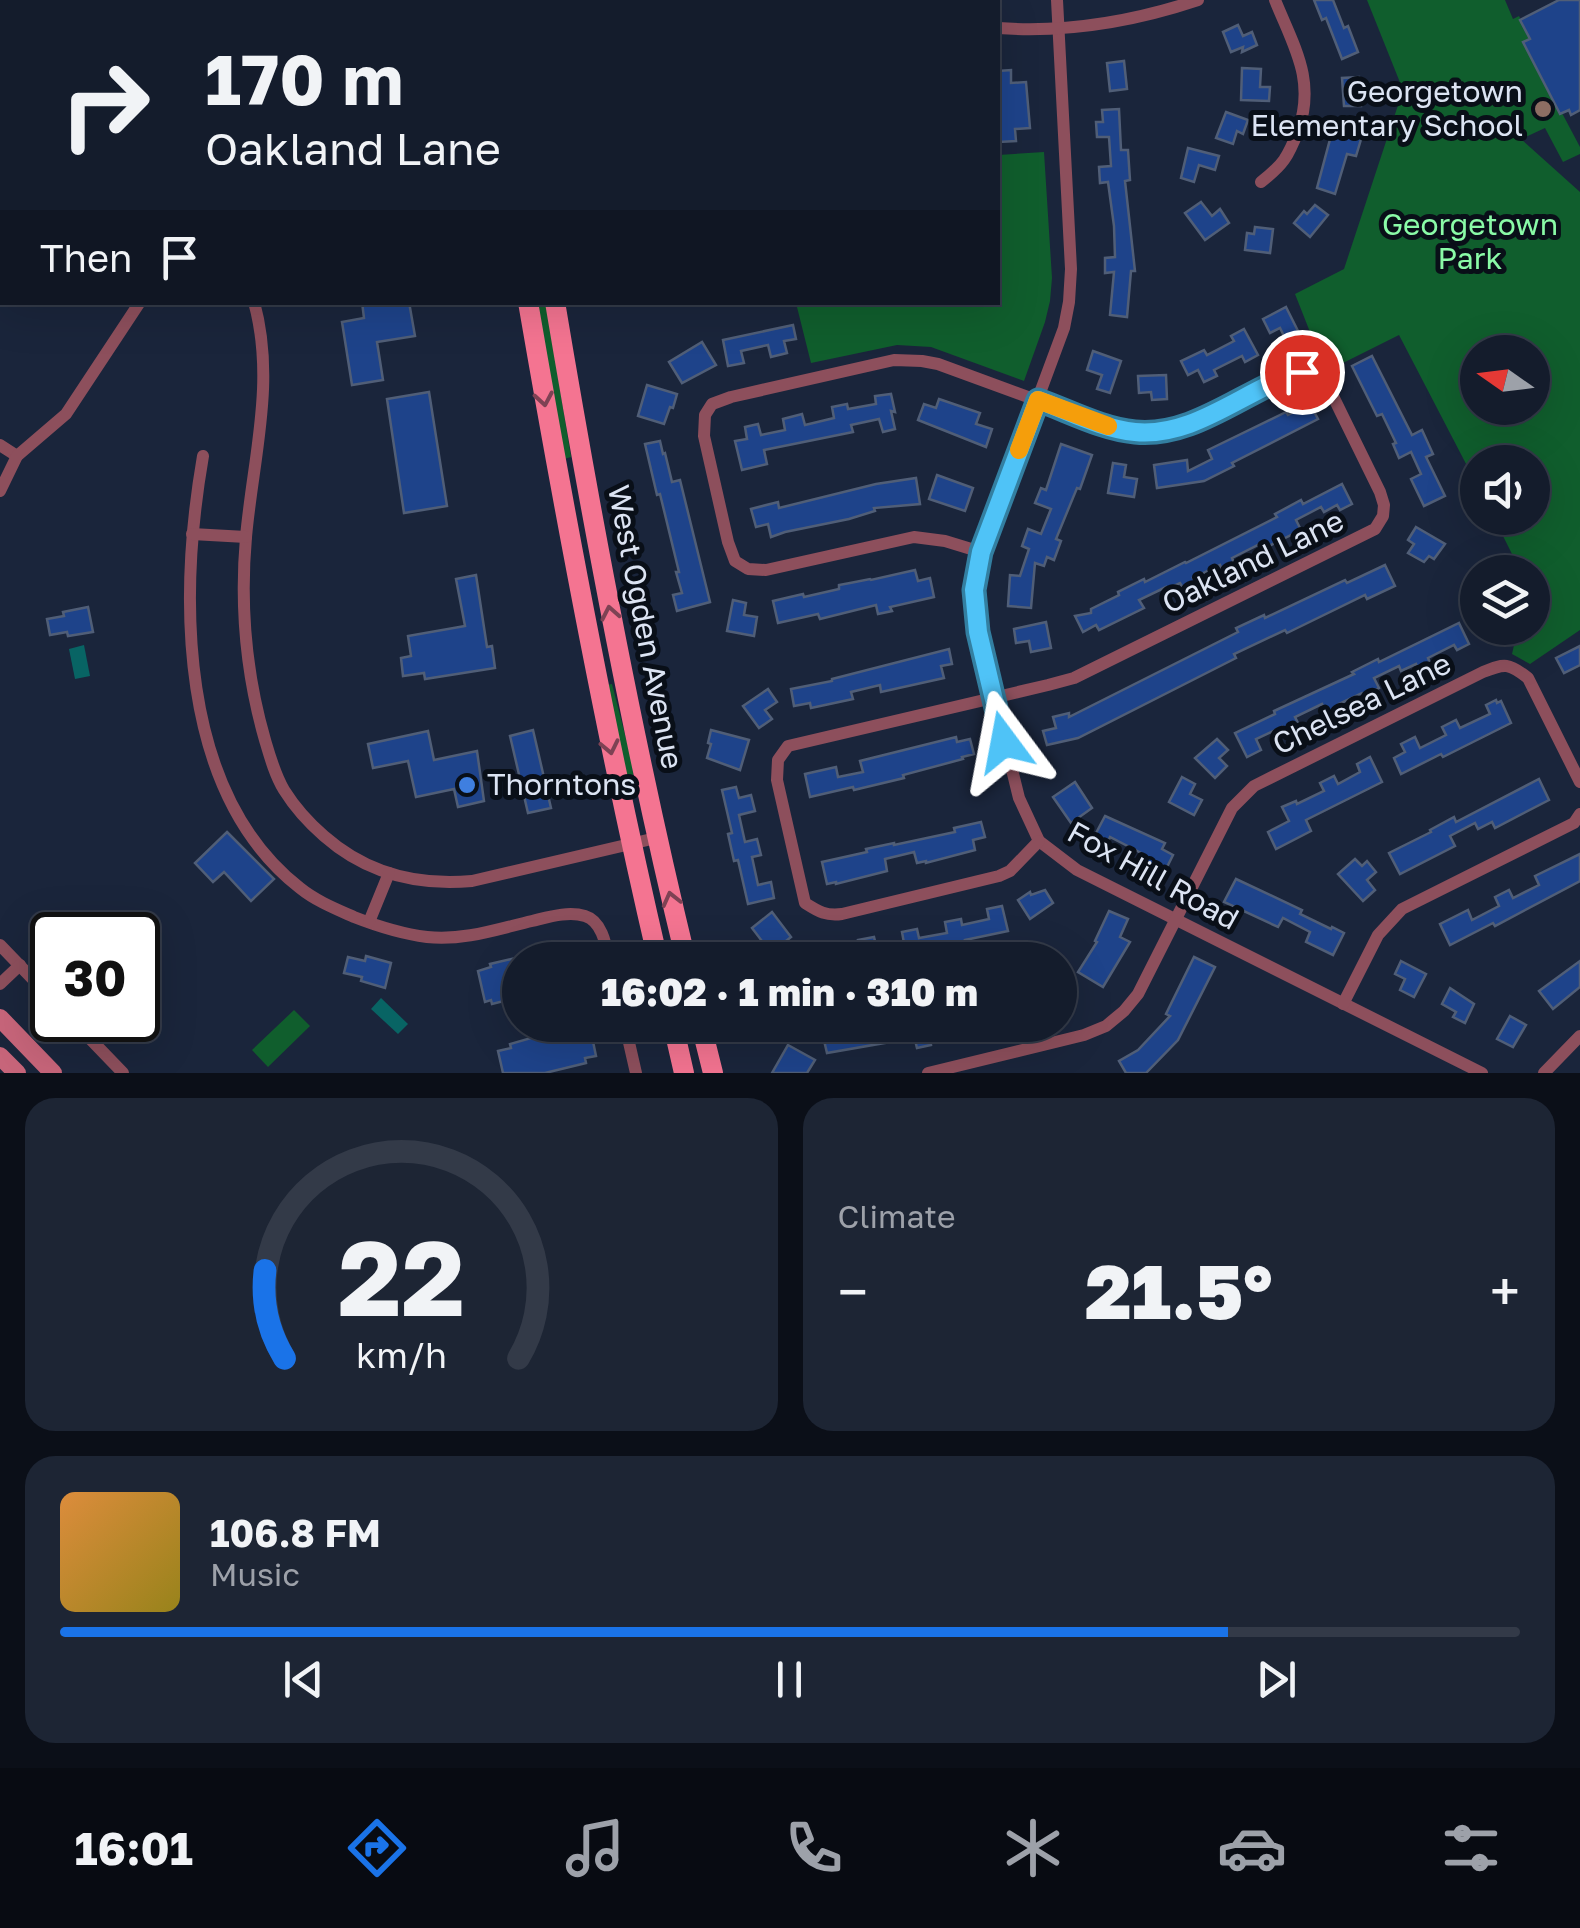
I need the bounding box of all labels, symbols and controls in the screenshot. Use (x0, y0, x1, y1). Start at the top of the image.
text: 170 m (205, 36, 403, 120)
icon: right (40, 40, 170, 170)
place label: Georgetown Elementary School (1250, 73, 1523, 143)
marker: Georgetown Elementary School (1532, 98, 1554, 120)
text: Oakland Lane (205, 121, 501, 175)
park label: Georgetown Park (1382, 206, 1558, 276)
icon: arrive (152, 230, 207, 285)
text: Then (40, 235, 132, 280)
pin (1260, 330, 1345, 415)
north arrow (1460, 335, 1550, 425)
map controls (1460, 335, 1550, 645)
icon: arrive (1275, 345, 1330, 400)
one-way arrow (533, 390, 554, 407)
button: sound (1460, 445, 1550, 535)
street label: West Ogden Avenue (601, 482, 691, 772)
street label: Oakland Lane (1156, 502, 1349, 621)
button: layers (1460, 555, 1550, 645)
one-way arrow (600, 605, 621, 621)
street label: Chelsea Lane (1267, 644, 1457, 762)
position arrow (952, 690, 1056, 794)
one-way arrow (598, 738, 619, 755)
place label: Thorntons (487, 766, 636, 802)
marker: Thorntons (456, 774, 478, 796)
street label: Fox Hill Road (1062, 813, 1245, 937)
one-way arrow (662, 891, 683, 908)
speed limit sign: 30 (30, 912, 160, 1042)
text: 16:02 · 1 min · 310 m (601, 969, 978, 1014)
text: Climate (838, 1197, 956, 1235)
text: 22 (338, 1214, 465, 1339)
text: 21.5° (1085, 1245, 1272, 1336)
text: − (838, 1258, 868, 1324)
text: + (1490, 1258, 1520, 1324)
text: km/h (356, 1333, 447, 1376)
text: 106.8 FM (210, 1510, 381, 1555)
text: Music (210, 1555, 300, 1593)
icon: previous (276, 1652, 331, 1707)
icon: pause (762, 1652, 817, 1707)
icon: next (1249, 1652, 1304, 1707)
icon: directions (342, 1813, 412, 1883)
icon: music (560, 1813, 630, 1883)
icon: phone (779, 1813, 849, 1883)
icon: climate (998, 1813, 1068, 1883)
icon: car (1217, 1813, 1287, 1883)
icon: filters (1436, 1813, 1506, 1883)
text: 16:01 (74, 1821, 193, 1875)

